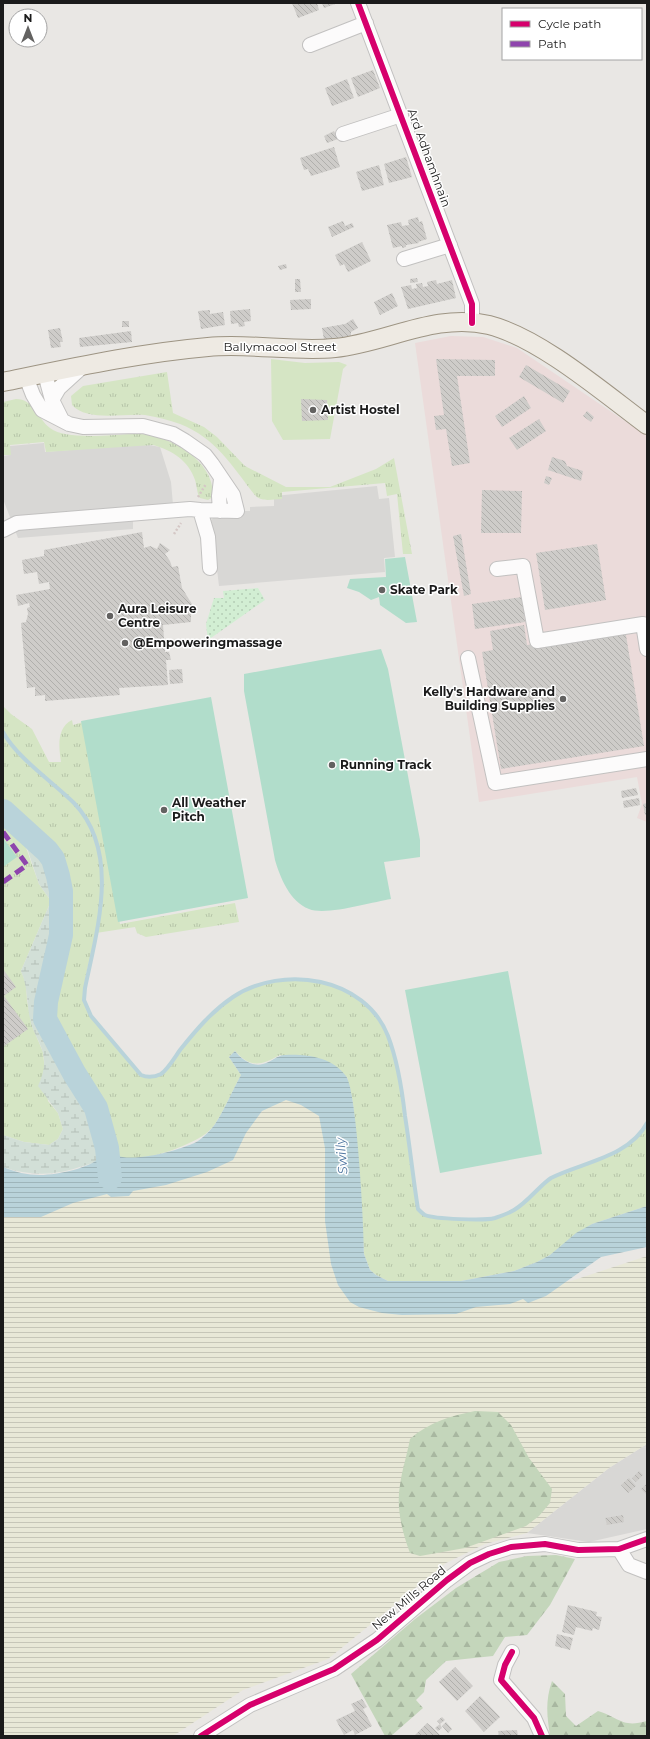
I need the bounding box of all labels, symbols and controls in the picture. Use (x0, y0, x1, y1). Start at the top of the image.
north arrow (8, 8, 48, 48)
legend (502, 8, 642, 60)
text: N (24, 11, 32, 25)
text: Cycle path (538, 16, 601, 31)
text: Path (538, 36, 567, 51)
street label: Ard Adhamhnain (405, 106, 454, 209)
street label: Ballymacool Street (223, 339, 337, 354)
place label: Artist Hostel (320, 402, 400, 417)
marker: Artist Hostel (308, 405, 318, 415)
place label: Skate Park (390, 582, 458, 597)
marker: Skate Park (377, 585, 387, 595)
place label: Aura Leisure Centre (117, 601, 197, 630)
marker: Aura Leisure Centre (105, 611, 115, 621)
place label: @Empoweringmassage (133, 635, 283, 650)
marker: @Empoweringmassage (120, 638, 130, 648)
place label: Kelly's Hardware and Building Supplies (423, 684, 556, 713)
marker: Kelly's Hardware and Building Supplies (558, 694, 568, 704)
place label: Running Track (340, 757, 432, 772)
marker: Running Track (327, 760, 337, 770)
place label: All Weather Pitch (171, 795, 246, 824)
marker: All Weather Pitch (159, 805, 169, 815)
water label: Swilly (331, 1136, 351, 1175)
street label: New Mills Road (369, 1562, 449, 1633)

